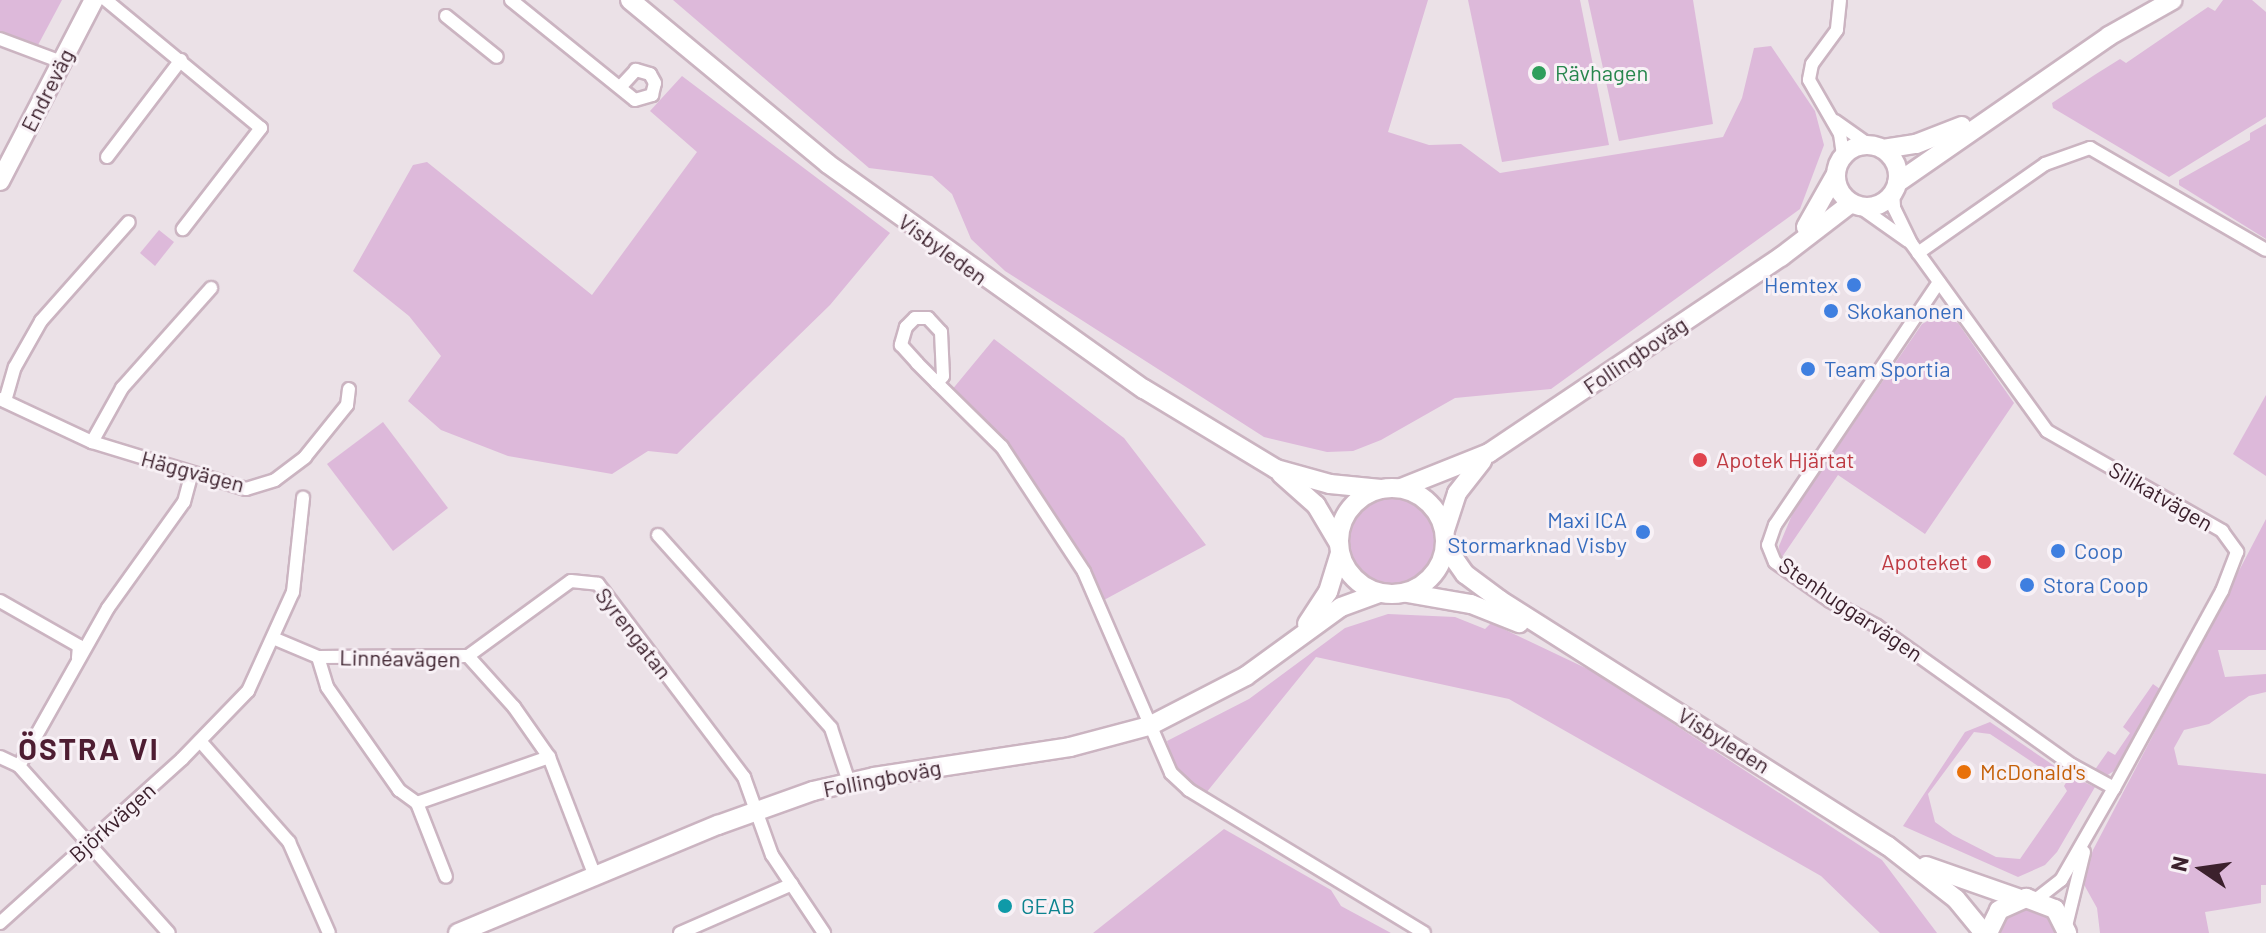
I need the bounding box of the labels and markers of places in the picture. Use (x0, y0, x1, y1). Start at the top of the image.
place label: Rävhagen (1555, 60, 1648, 86)
marker: Rävhagen (1530, 64, 1548, 82)
place label: Hemtex (1764, 272, 1838, 298)
marker: Hemtex (1845, 276, 1863, 294)
place label: Skokanonen (1847, 298, 1963, 324)
marker: Skokanonen (1822, 302, 1840, 320)
place label: Team Sportia (1824, 356, 1950, 382)
marker: Team Sportia (1799, 360, 1817, 378)
place label: Apotek Hjärtat (1716, 447, 1855, 473)
marker: Apotek Hjärtat (1691, 451, 1709, 469)
place label: Maxi ICA Stormarknad Visby (1447, 506, 1627, 558)
marker: Maxi ICA Stormarknad Visby (1634, 523, 1652, 541)
place label: Coop (2074, 538, 2123, 564)
marker: Coop (2049, 542, 2067, 560)
place label: Apoteket (1881, 549, 1968, 575)
marker: Apoteket (1975, 553, 1993, 571)
place label: Stora Coop (2043, 572, 2149, 598)
marker: Stora Coop (2018, 576, 2036, 594)
place label: McDonald's (1980, 759, 2086, 785)
marker: McDonald's (1955, 763, 1973, 781)
place label: GEAB (1021, 893, 1075, 919)
marker: GEAB (996, 897, 1014, 915)

